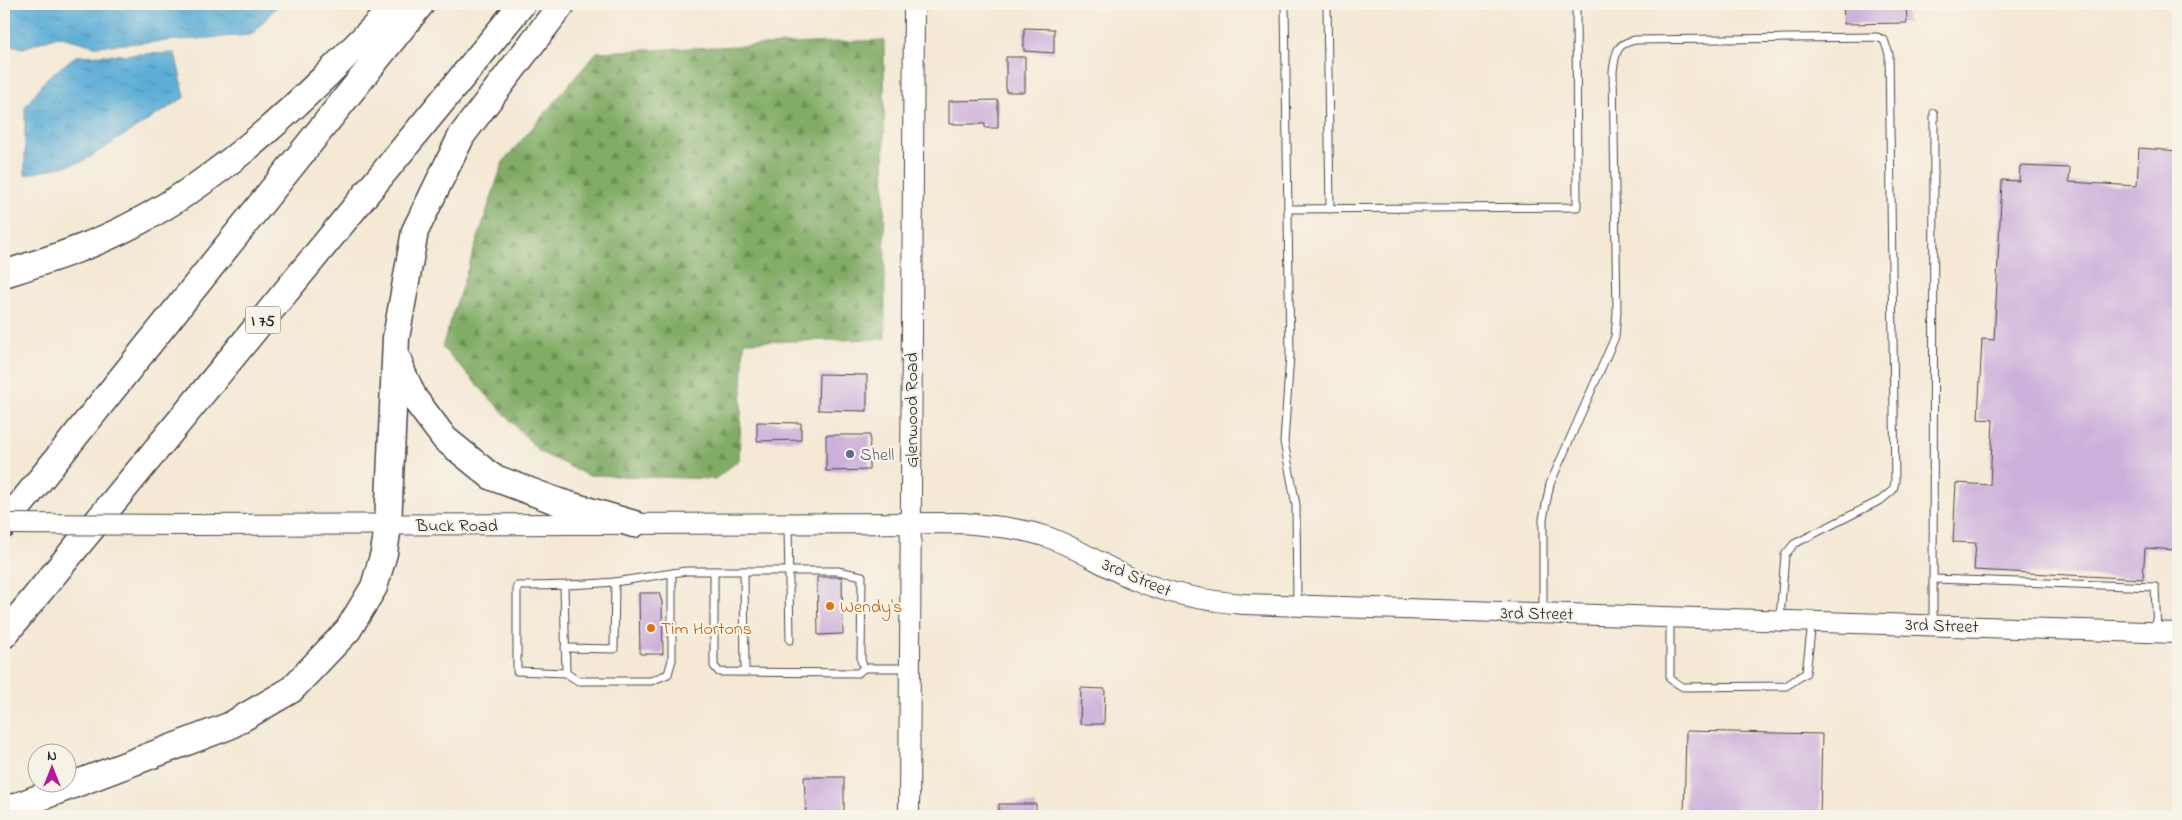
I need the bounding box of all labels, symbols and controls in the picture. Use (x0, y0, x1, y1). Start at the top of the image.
road number: I 75 (246, 306, 280, 334)
street label: Glenwood Road (900, 352, 926, 468)
place label: Shell (860, 443, 894, 469)
marker: Shell (844, 448, 856, 460)
street label: Buck Road (415, 514, 498, 540)
street label: 3rd Street (1098, 553, 1175, 605)
place label: Wendy's (840, 595, 902, 621)
marker: Wendy's (824, 600, 836, 612)
street label: 3rd Street (1500, 601, 1574, 629)
street label: 3rd Street (1905, 613, 1979, 641)
place label: Tim Hortons (661, 617, 752, 643)
marker: Tim Hortons (645, 622, 657, 634)
north arrow (28, 742, 78, 792)
text: N (47, 746, 57, 767)

